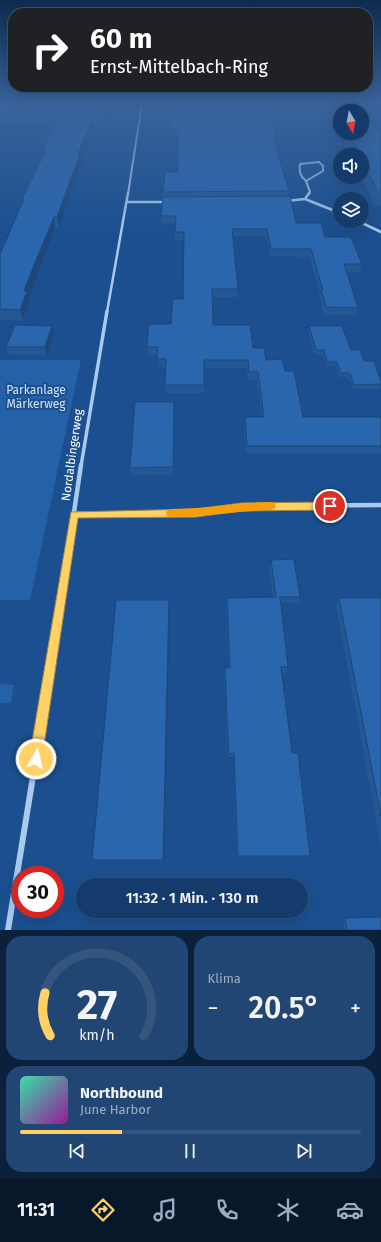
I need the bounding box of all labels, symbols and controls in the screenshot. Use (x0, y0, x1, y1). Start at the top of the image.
text: 60 m (90, 22, 152, 55)
icon: right (24, 24, 76, 76)
text: Ernst-Mittelbach-Ring (90, 56, 268, 78)
north arrow (333, 104, 369, 140)
map controls (333, 104, 369, 228)
button: sound (333, 148, 369, 184)
button: layers (333, 192, 369, 228)
park label: Parkanlage Märkerweg (6, 383, 66, 411)
street label: Nordalbingerweg (59, 407, 85, 502)
pin (313, 489, 347, 523)
icon: arrive (319, 495, 341, 517)
position arrow (15, 738, 57, 780)
speed limit sign: 30 (12, 866, 64, 918)
text: 11:32 · 1 Min. · 130 m (126, 889, 258, 907)
text: Klima (208, 971, 241, 986)
text: 27 (76, 980, 117, 1030)
text: 20.5° (249, 990, 320, 1026)
text: − (208, 995, 219, 1022)
text: + (350, 995, 361, 1022)
text: km/h (79, 1027, 114, 1044)
text: Northbound (80, 1084, 163, 1102)
text: June Harbor (80, 1102, 151, 1117)
icon: previous (66, 1140, 88, 1162)
icon: pause (179, 1140, 201, 1162)
icon: next (293, 1140, 315, 1162)
icon: directions (89, 1196, 117, 1224)
icon: music (151, 1196, 179, 1224)
icon: phone (213, 1196, 241, 1224)
icon: climate (274, 1196, 302, 1224)
icon: car (336, 1196, 364, 1224)
text: 11:31 (17, 1199, 55, 1221)

